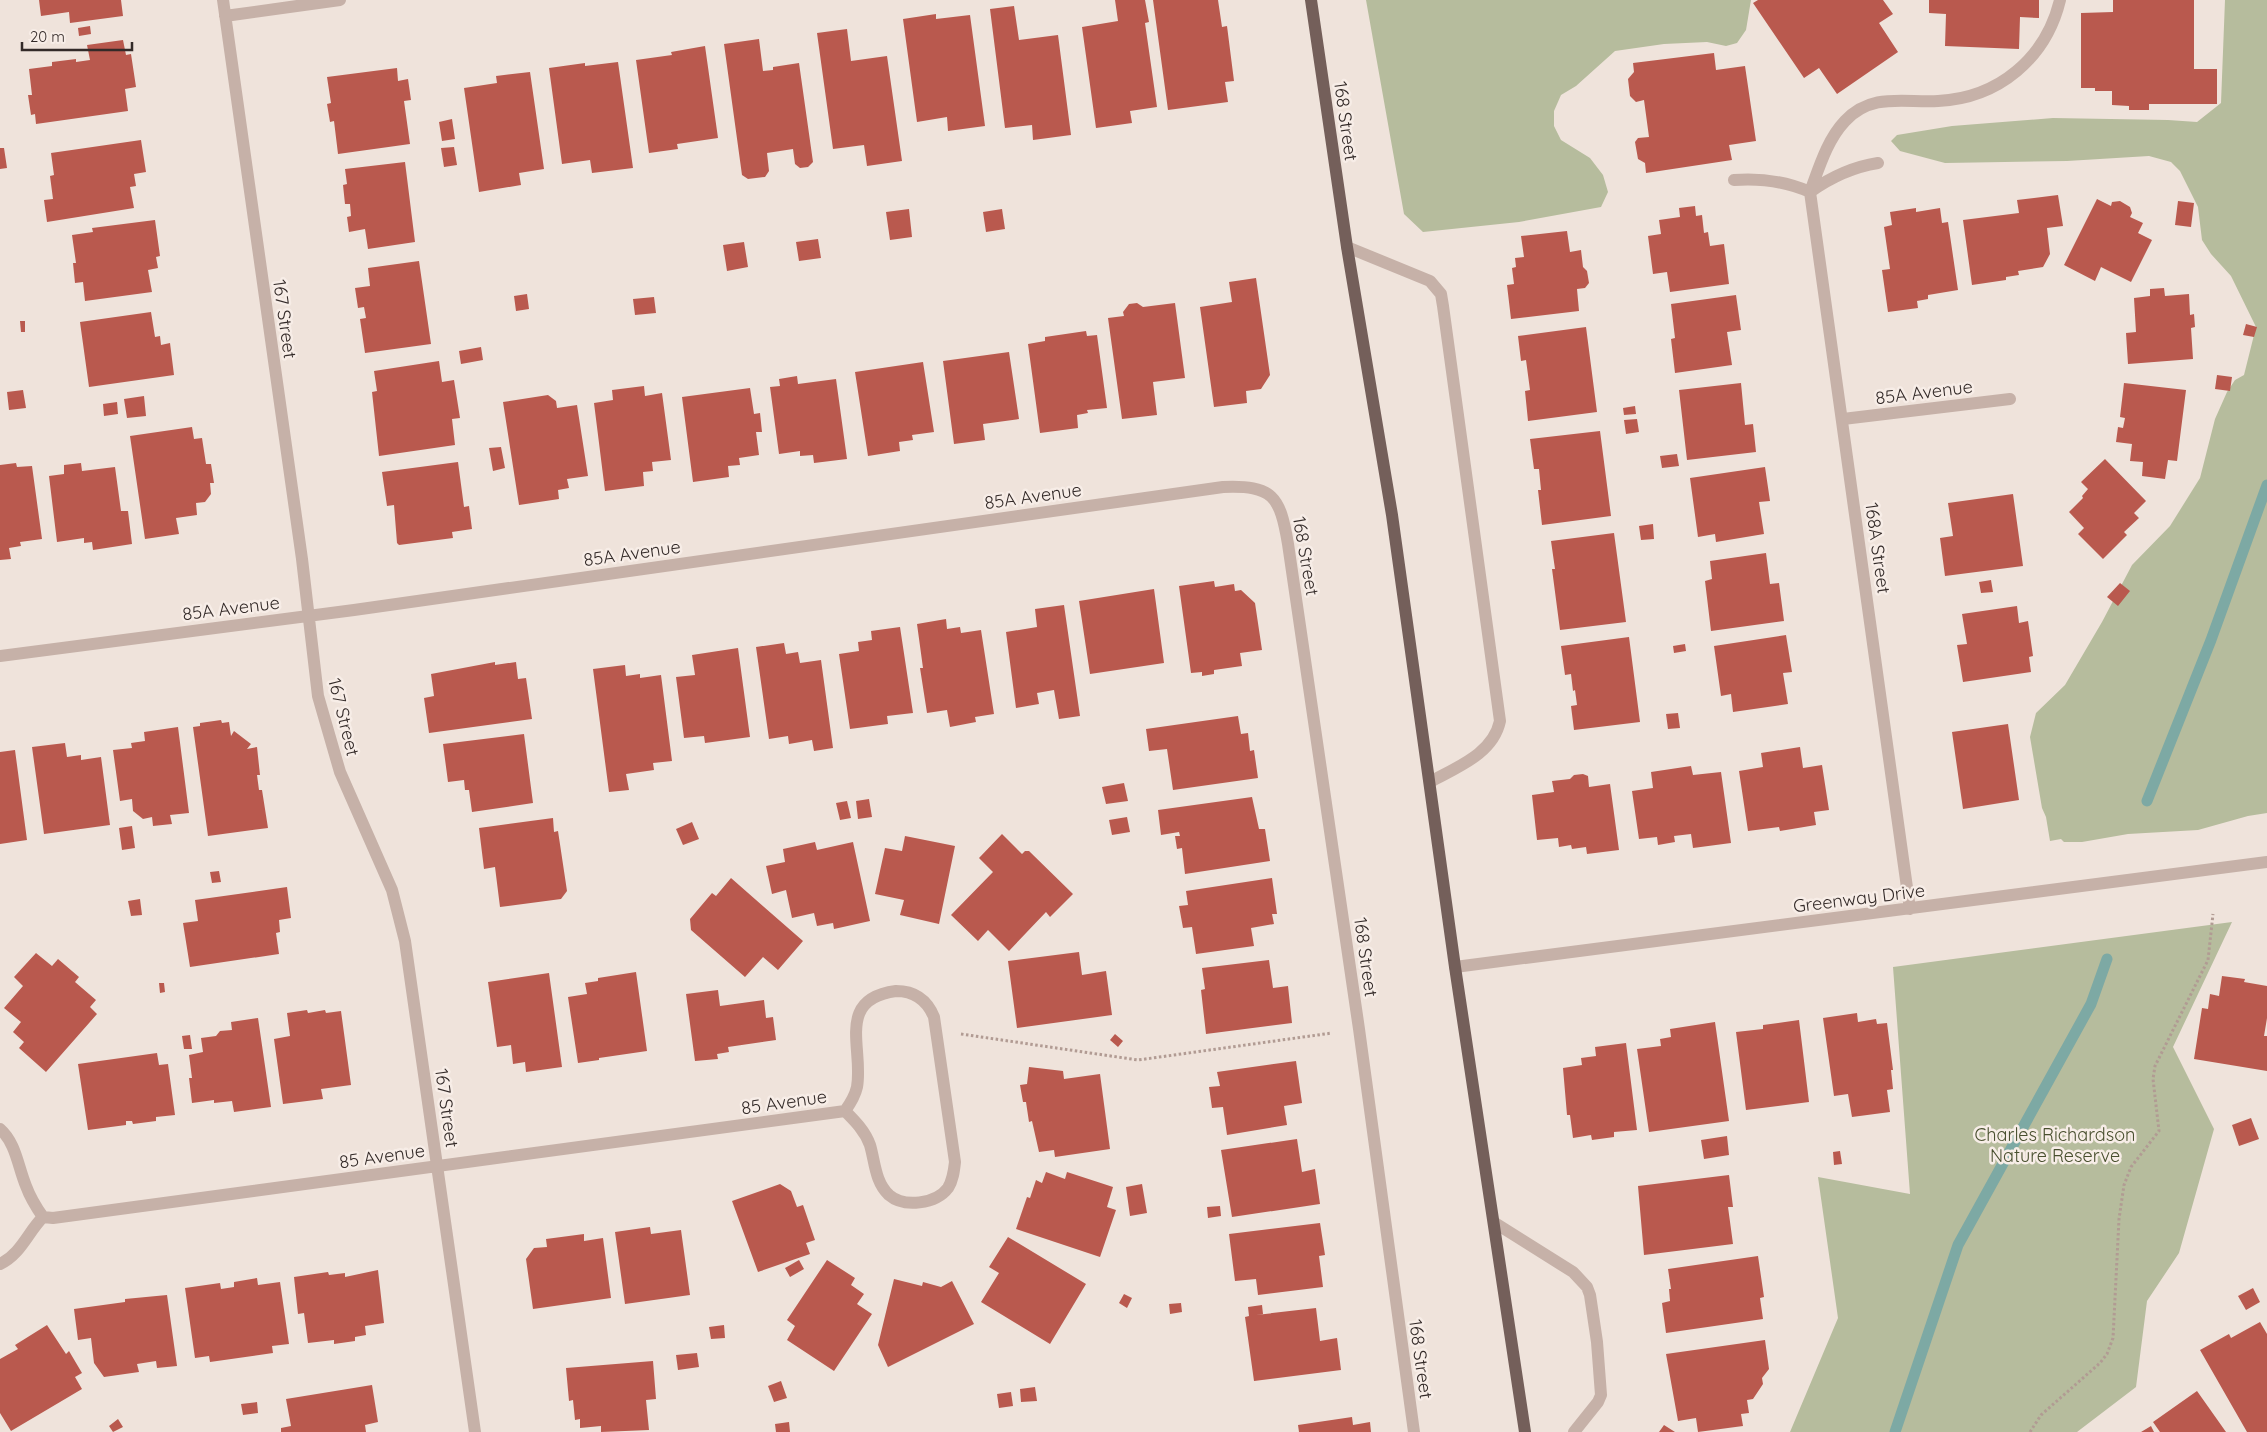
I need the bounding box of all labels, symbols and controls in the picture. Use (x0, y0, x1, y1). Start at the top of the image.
scale bar (22, 20, 132, 52)
text: 20 m (30, 27, 65, 46)
street label: 168 Street (1329, 80, 1363, 162)
street label: 167 Street (268, 278, 302, 360)
street label: 85A Avenue (1874, 375, 1974, 409)
street label: 85A Avenue (983, 478, 1083, 514)
street label: 168A Street (1860, 501, 1896, 595)
street label: 168 Street (1288, 515, 1324, 597)
street label: 85A Avenue (582, 535, 682, 571)
street label: 85A Avenue (181, 591, 281, 625)
street label: 167 Street (323, 676, 365, 758)
street label: Greenway Drive (1792, 878, 1926, 918)
street label: 168 Street (1349, 916, 1383, 998)
street label: 167 Street (430, 1067, 464, 1149)
street label: 85 Avenue (740, 1085, 828, 1119)
park label: Charles Richardson Nature Reserve (1975, 1123, 2135, 1167)
street label: 85 Avenue (338, 1139, 426, 1173)
street label: 168 Street (1404, 1318, 1438, 1400)

